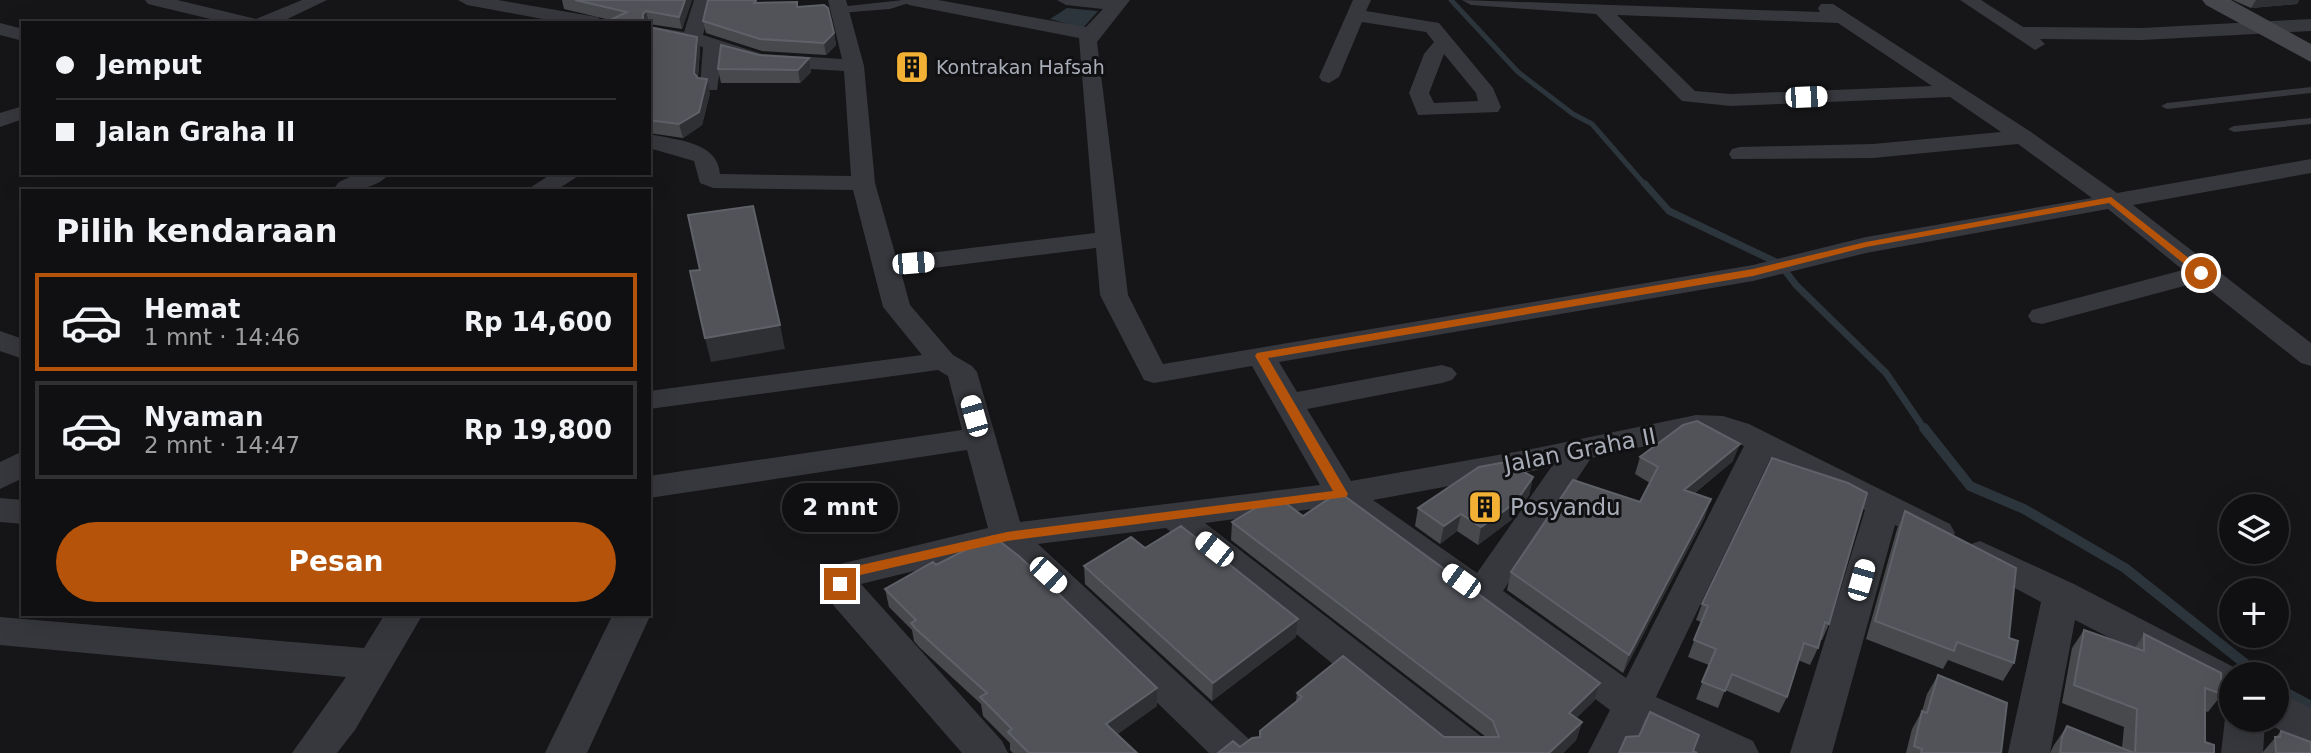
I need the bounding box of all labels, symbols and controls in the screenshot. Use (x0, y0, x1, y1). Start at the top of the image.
building icon: Kontrakan Hafsah (893, 48, 931, 86)
text: Jemput (98, 50, 202, 80)
place label: Kontrakan Hafsah (936, 56, 1105, 78)
car (1785, 86, 1828, 108)
text: Jalan Graha II (98, 117, 295, 147)
text: Pilih kendaraan (56, 212, 337, 250)
car (892, 251, 935, 275)
route start (2185, 257, 2217, 289)
icon: car (60, 291, 123, 354)
text: Hemat (144, 294, 240, 324)
text: Rp 14,600 (464, 307, 612, 337)
text: 1 mnt · 14:46 (144, 324, 300, 350)
car (959, 393, 990, 439)
icon: car (60, 399, 123, 462)
text: Nyaman (144, 402, 263, 432)
text: Rp 19,800 (464, 415, 612, 445)
street label: Jalan Graha II (1500, 423, 1658, 478)
text: 2 mnt · 14:47 (144, 432, 300, 458)
callout: 2 mnt (782, 482, 898, 532)
building icon: Posyandu (1466, 488, 1504, 526)
text: 2 mnt (802, 494, 878, 520)
place label: Posyandu (1510, 494, 1621, 520)
map controls (2219, 494, 2289, 732)
button: layers (2219, 494, 2289, 564)
button: Pesan (56, 522, 616, 602)
car (1191, 528, 1238, 570)
car (1026, 553, 1071, 597)
car (1846, 557, 1877, 603)
car (1438, 560, 1485, 602)
route end (824, 568, 856, 600)
button: + (2219, 578, 2289, 648)
button: − (2219, 662, 2289, 732)

